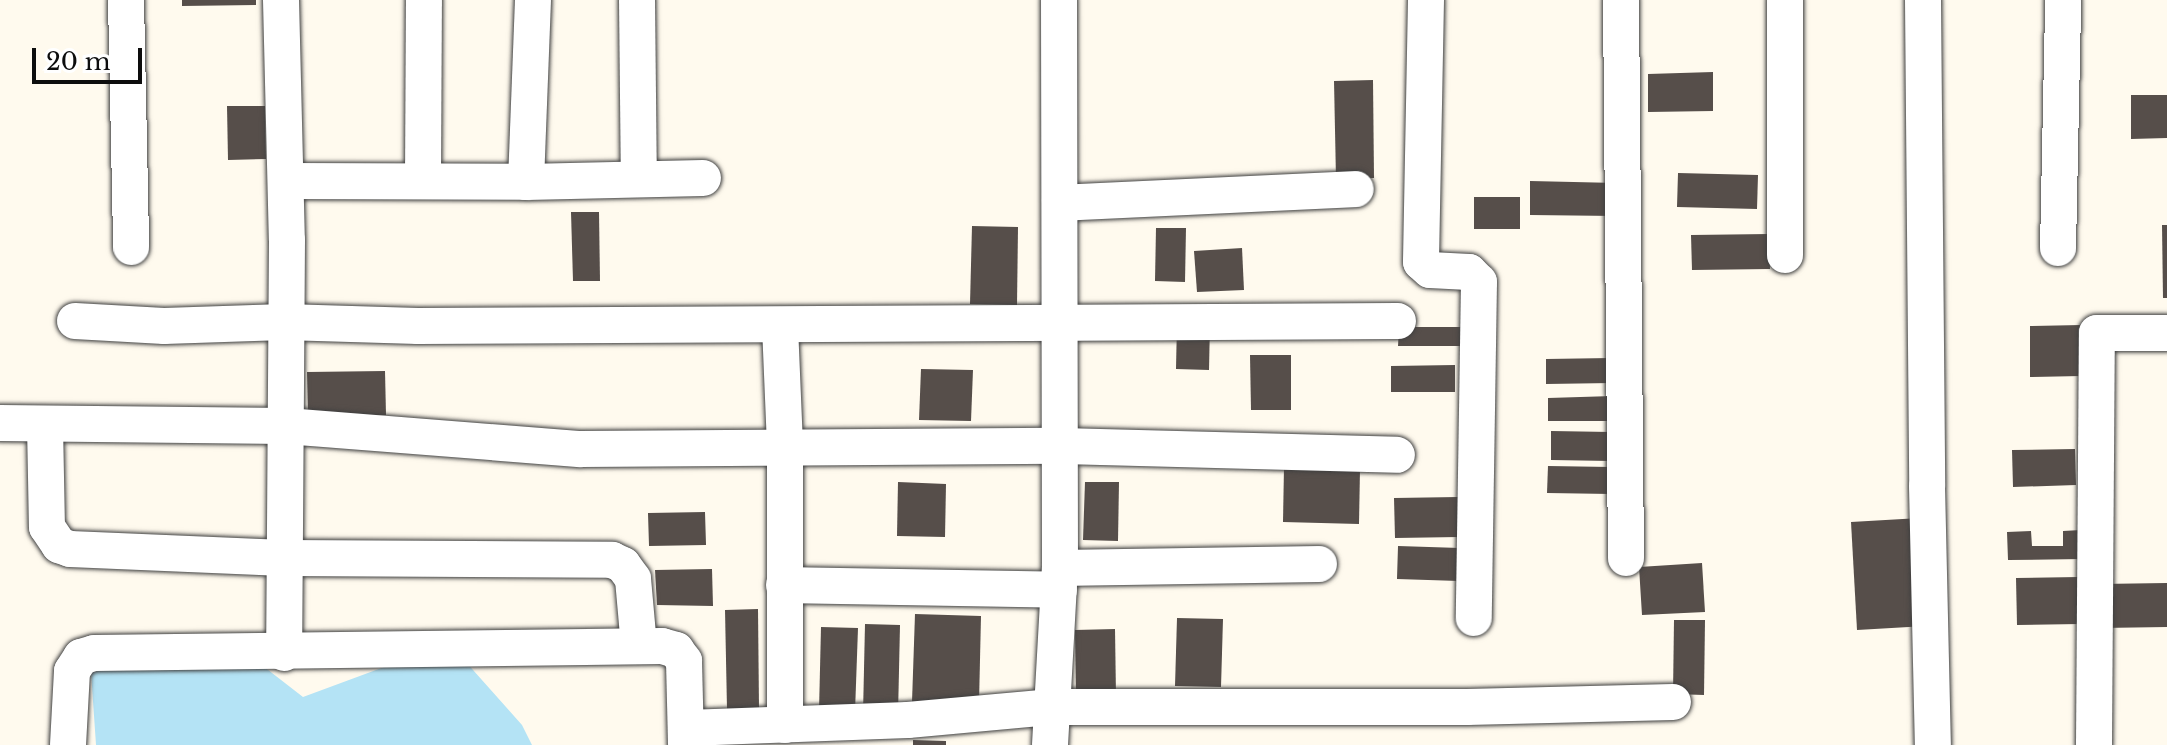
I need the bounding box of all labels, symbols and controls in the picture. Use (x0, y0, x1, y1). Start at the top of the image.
scale bar (36, 32, 146, 82)
text: 20 m (46, 47, 111, 76)

